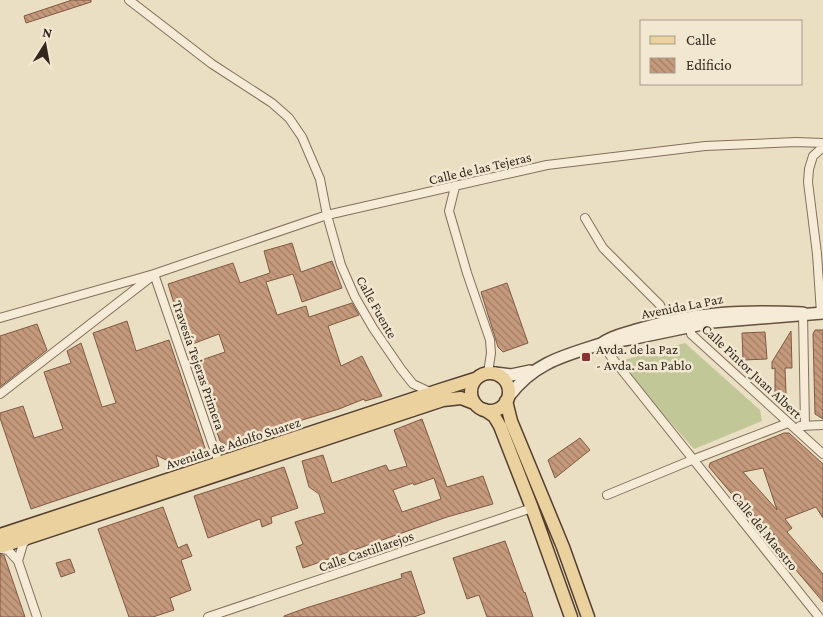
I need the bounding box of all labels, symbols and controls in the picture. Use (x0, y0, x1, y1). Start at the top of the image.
north arrow (20, 20, 70, 70)
legend (640, 20, 803, 85)
text: N (41, 23, 54, 41)
text: Calle (686, 32, 717, 48)
text: Edificio (686, 57, 732, 73)
street label: Calle de las Tejeras (427, 148, 533, 189)
street label: Calle Fuente (353, 273, 401, 341)
street label: Avenida La Paz (640, 290, 724, 322)
street label: Travesía Tejeras Primera (168, 298, 229, 433)
street label: Calle Pintor Juan Albert (699, 320, 806, 422)
place label: Avda. de la Paz - Avda. San Pablo (596, 341, 692, 373)
marker: Avda. de la Paz - Avda. San Pablo (580, 351, 592, 363)
street label: Avenida de Adolfo Suarez (164, 414, 302, 472)
street label: Calle del Maestro (728, 488, 802, 574)
street label: Calle Castillarejos (316, 527, 416, 576)

